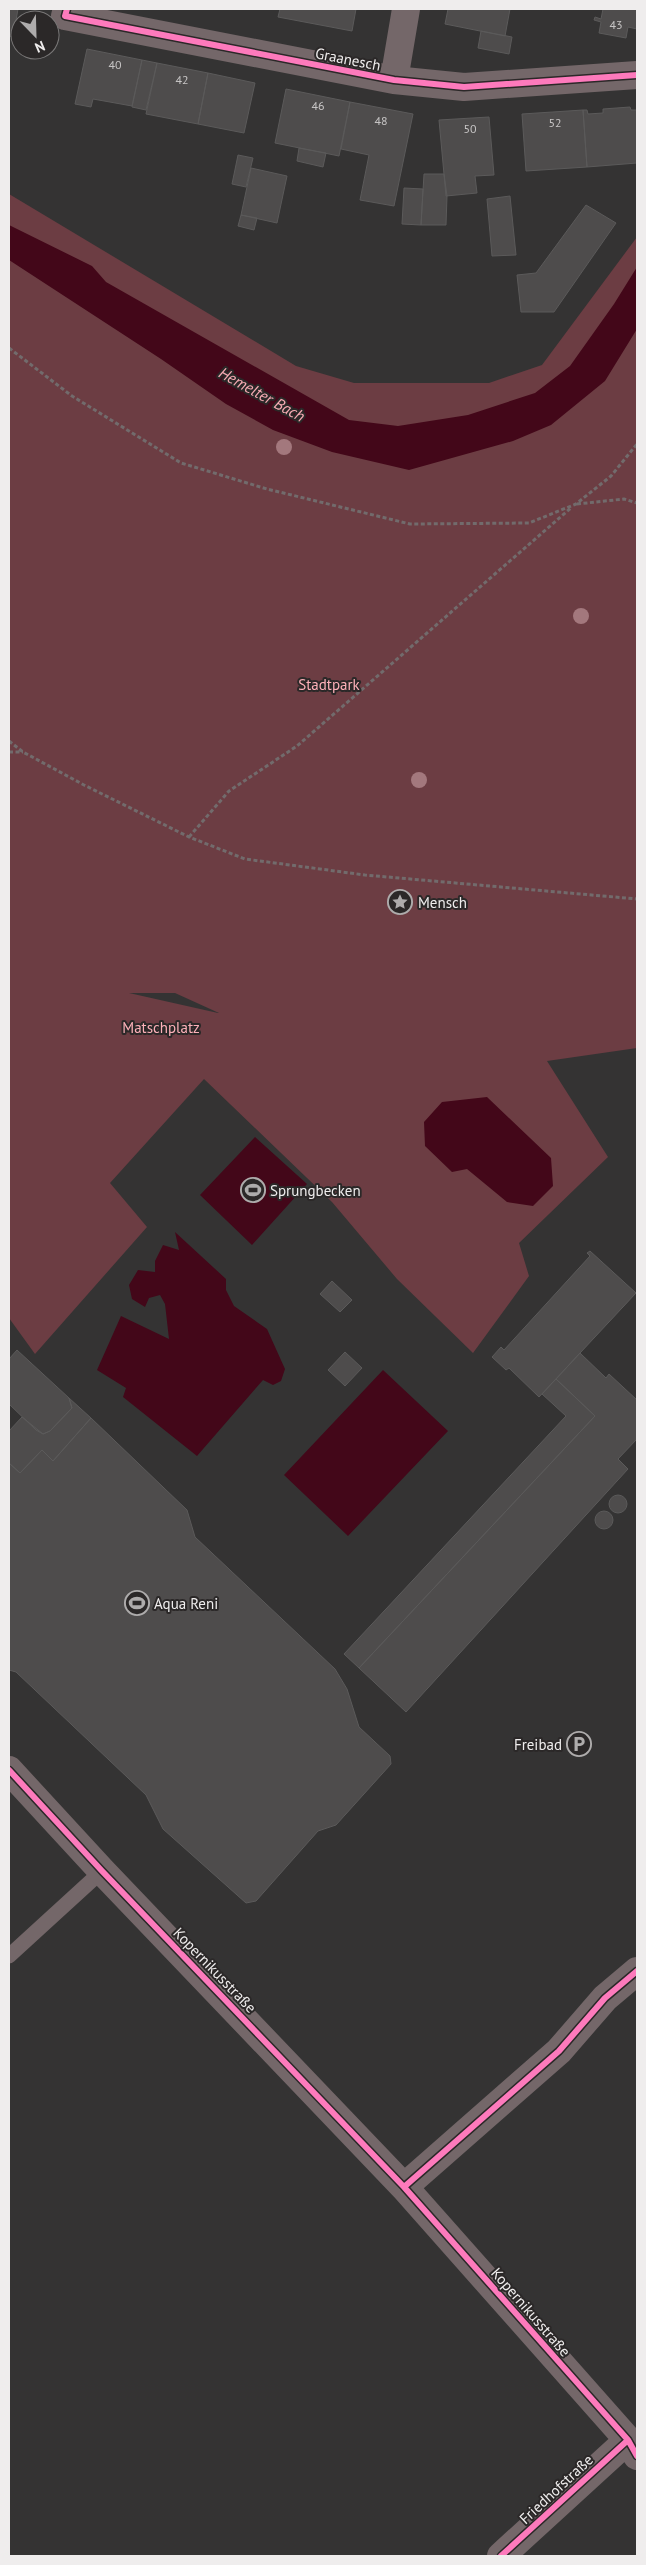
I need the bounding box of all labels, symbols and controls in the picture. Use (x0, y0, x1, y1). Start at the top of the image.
north arrow (10, 10, 60, 60)
house number: 43 (609, 17, 623, 32)
text: N (32, 37, 48, 57)
street label: Graanesch (314, 43, 382, 75)
house number: 40 (108, 57, 122, 72)
house number: 42 (175, 72, 189, 87)
house number: 46 (311, 98, 325, 113)
house number: 48 (374, 113, 388, 128)
house number: 52 (548, 115, 562, 130)
house number: 50 (463, 121, 477, 136)
water label: Hemelter Bach (215, 362, 309, 426)
park label: Stadtpark (298, 675, 361, 694)
place icon: Mensch (387, 889, 413, 915)
place label: Mensch (418, 893, 467, 912)
park label: Matschplatz (122, 1018, 200, 1037)
sports icon: Sprungbecken (240, 1177, 266, 1203)
place label: Sprungbecken (270, 1181, 361, 1200)
sports icon: Aqua Reni (124, 1590, 150, 1616)
place label: Aqua Reni (154, 1594, 218, 1613)
parking icon: Freibad (566, 1731, 592, 1757)
place label: Freibad (514, 1735, 562, 1754)
street label: Kopernikusstraße (169, 1923, 261, 2017)
street label: Kopernikusstraße (487, 2264, 575, 2360)
street label: Friedhofstraße (515, 2450, 597, 2528)

